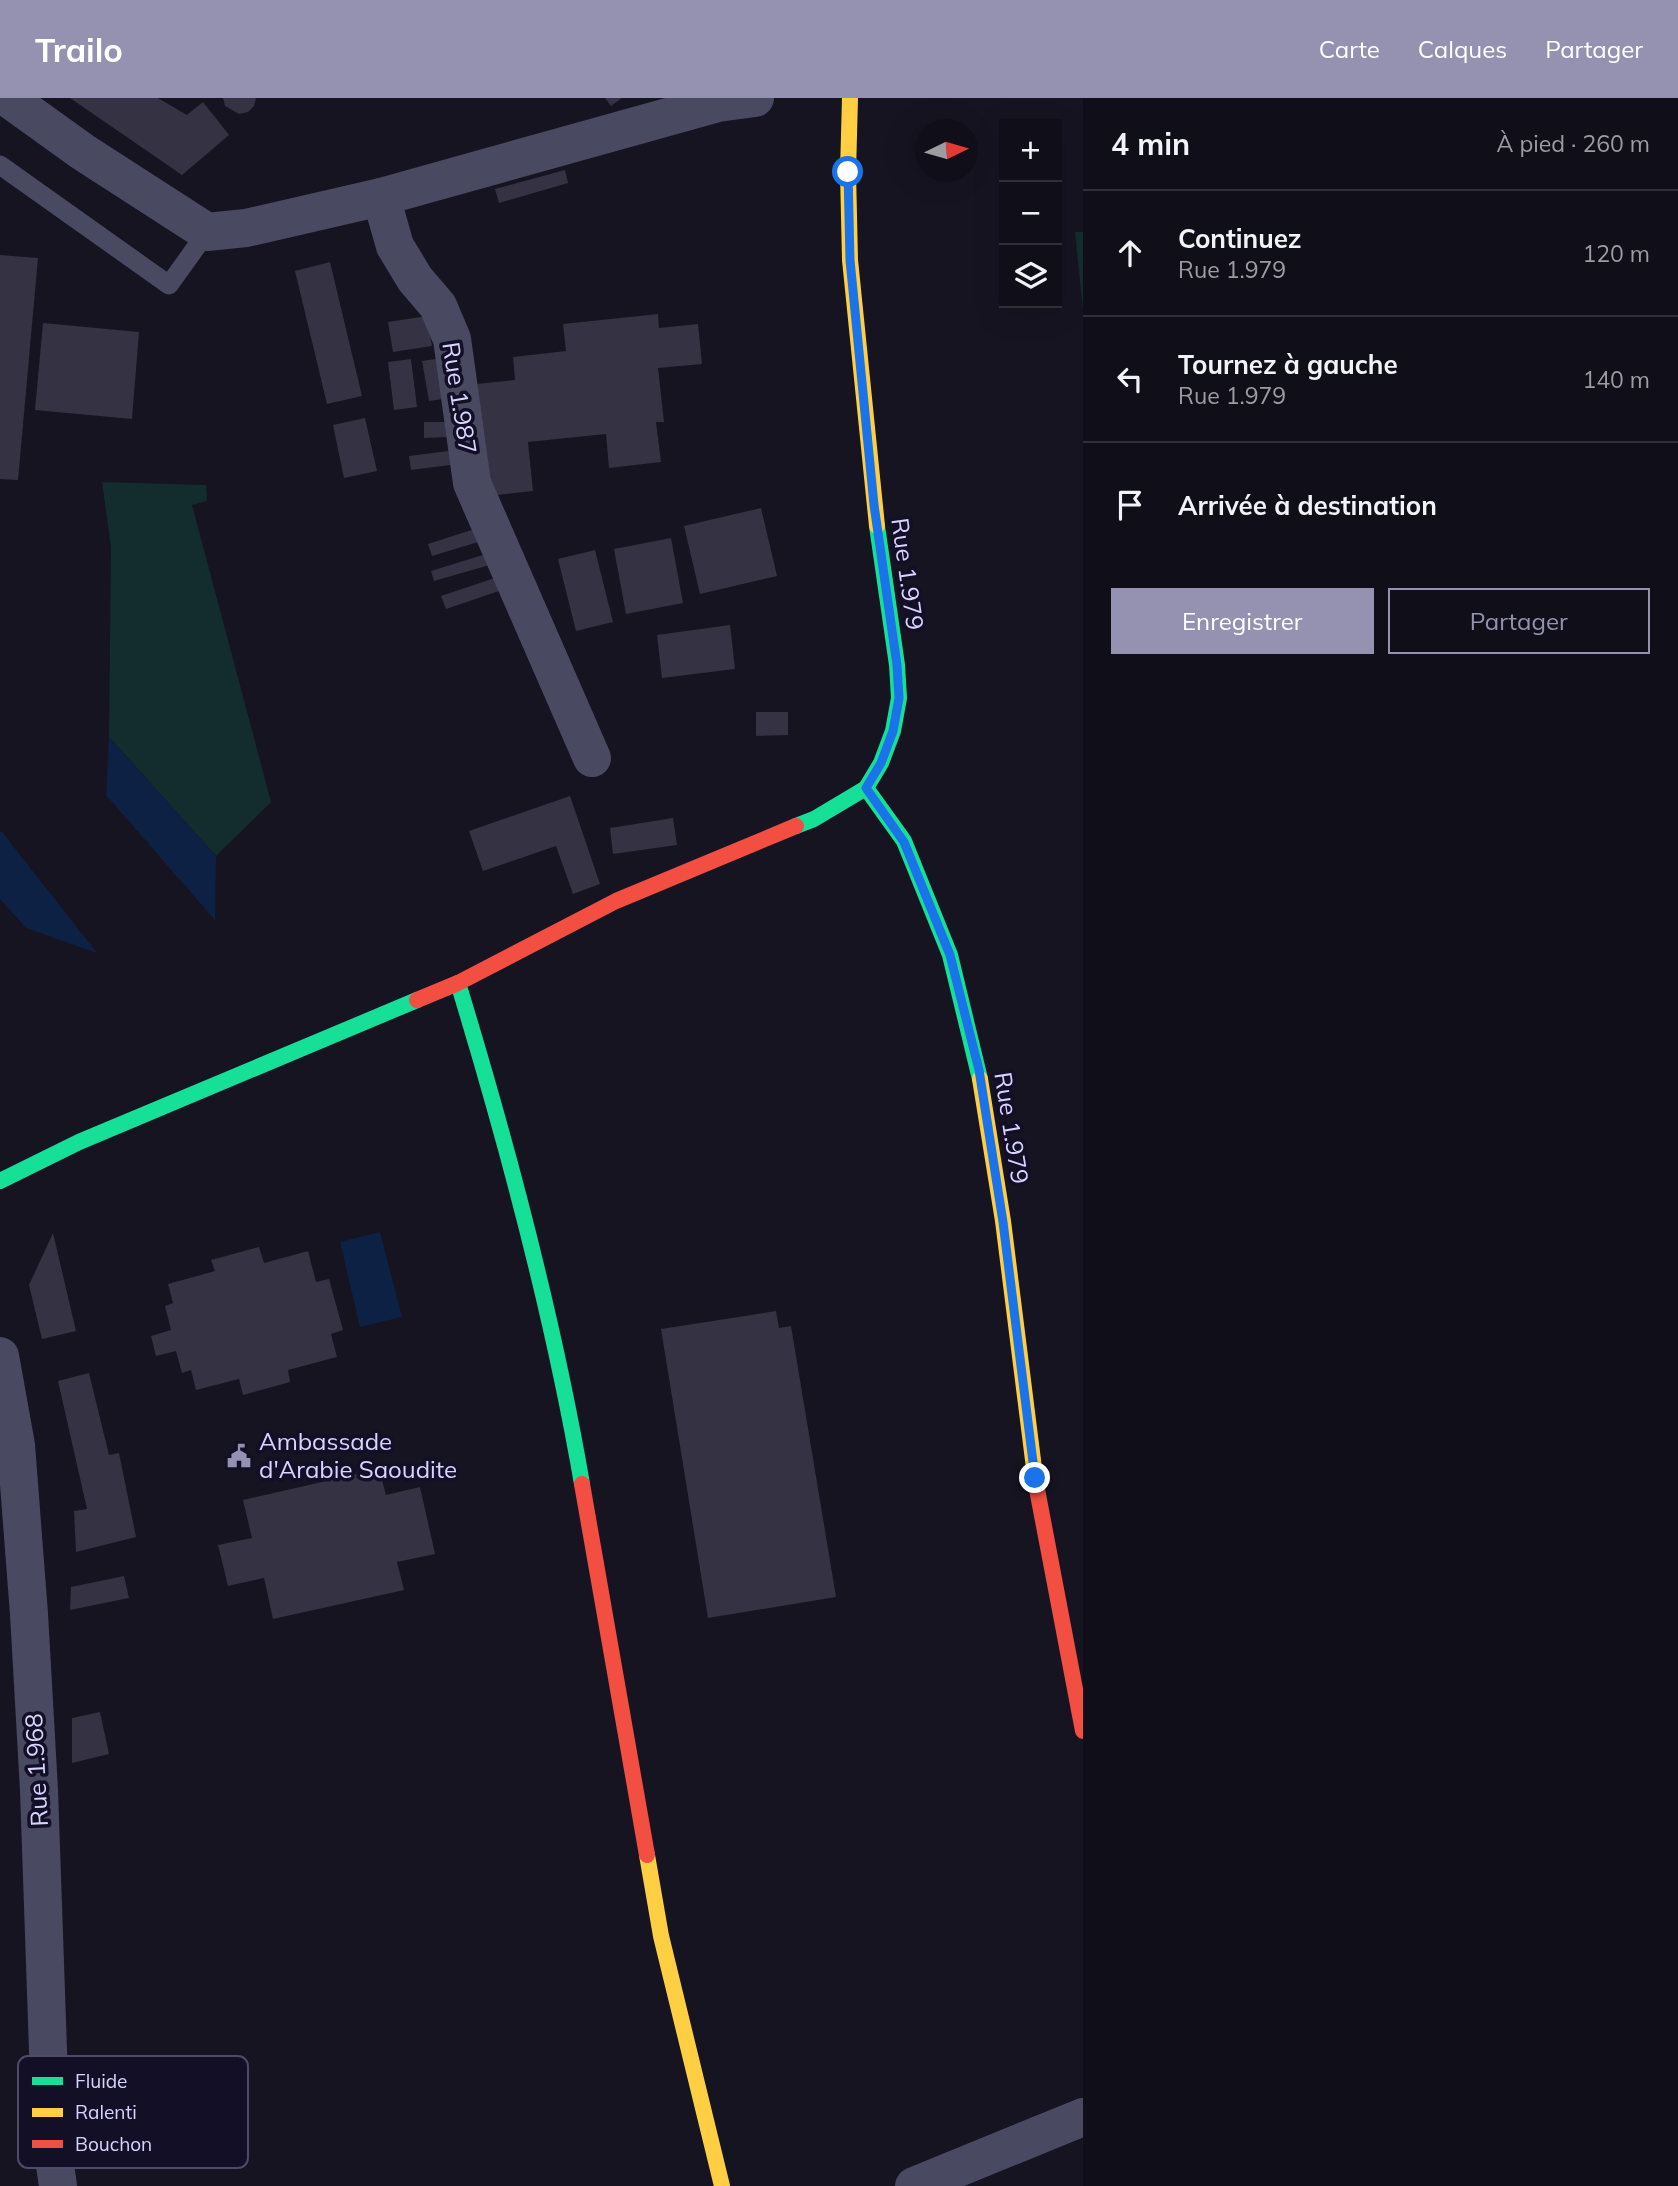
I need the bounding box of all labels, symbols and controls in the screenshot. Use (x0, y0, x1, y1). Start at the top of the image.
text: Trailo (35, 29, 123, 70)
text: Carte (1319, 34, 1380, 64)
text: Calques (1418, 34, 1507, 64)
text: Partager (1545, 34, 1643, 64)
north arrow (915, 119, 978, 182)
map controls (999, 119, 1062, 308)
button: + (999, 119, 1062, 182)
text: 4 min (1111, 125, 1190, 163)
text: À pied · 260 m (1497, 129, 1650, 158)
route start (832, 156, 863, 187)
button: − (999, 182, 1062, 245)
text: Continuez (1178, 222, 1302, 255)
icon: ahead (1111, 234, 1149, 272)
text: 120 m (1582, 239, 1650, 268)
button: layers (999, 245, 1062, 308)
text: Rue 1.979 (1178, 255, 1286, 284)
street label: Rue 1.987 (436, 340, 484, 456)
text: Tournez à gauche (1178, 348, 1398, 381)
icon: left (1111, 360, 1149, 398)
text: 140 m (1582, 365, 1650, 394)
text: Rue 1.979 (1178, 381, 1286, 410)
icon: arrive (1111, 486, 1149, 524)
text: Arrivée à destination (1178, 489, 1437, 522)
street label: Rue 1.979 (885, 516, 931, 632)
button: Enregistrer (1111, 588, 1374, 654)
button: Partager (1388, 588, 1650, 654)
street label: Rue 1.979 (988, 1070, 1036, 1186)
place label: Ambassade d'Arabie Saoudite (259, 1426, 457, 1484)
public building icon: Ambassade d'Arabie Saoudite (225, 1442, 253, 1470)
route end (1019, 1462, 1050, 1493)
street label: Rue 1.968 (18, 1713, 54, 1827)
legend (18, 2056, 248, 2168)
text: Fluide (75, 2069, 127, 2093)
text: Ralenti (75, 2100, 137, 2124)
text: Bouchon (75, 2132, 152, 2156)

